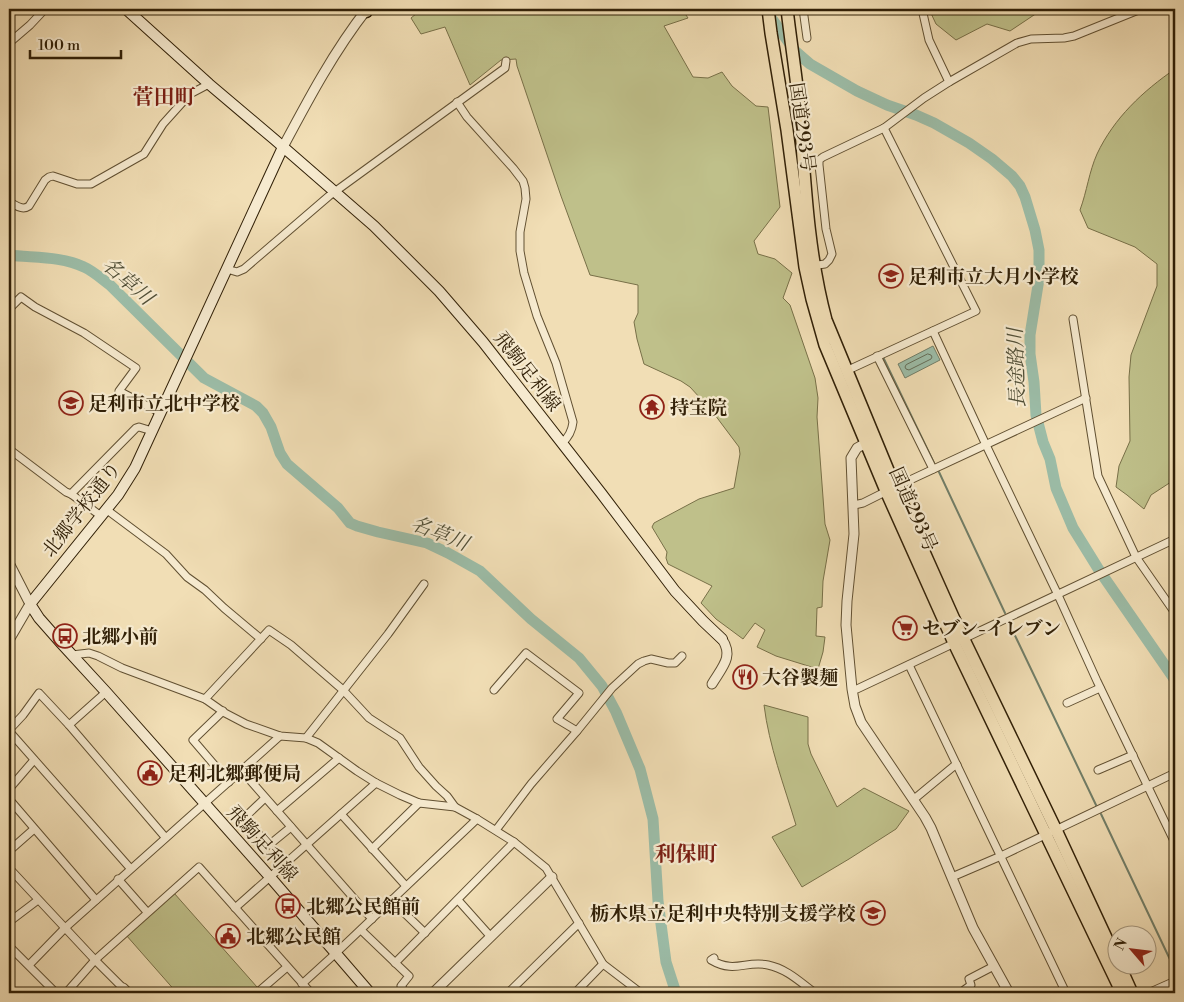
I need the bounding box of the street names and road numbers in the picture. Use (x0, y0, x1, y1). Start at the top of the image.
street label: 国道293号 (784, 81, 820, 173)
street label: 飛駒足利線 (489, 327, 566, 416)
street label: 北郷学校通り (37, 457, 126, 562)
street label: 国道293号 (884, 463, 942, 555)
street label: 飛駒足利線 (222, 800, 303, 887)

